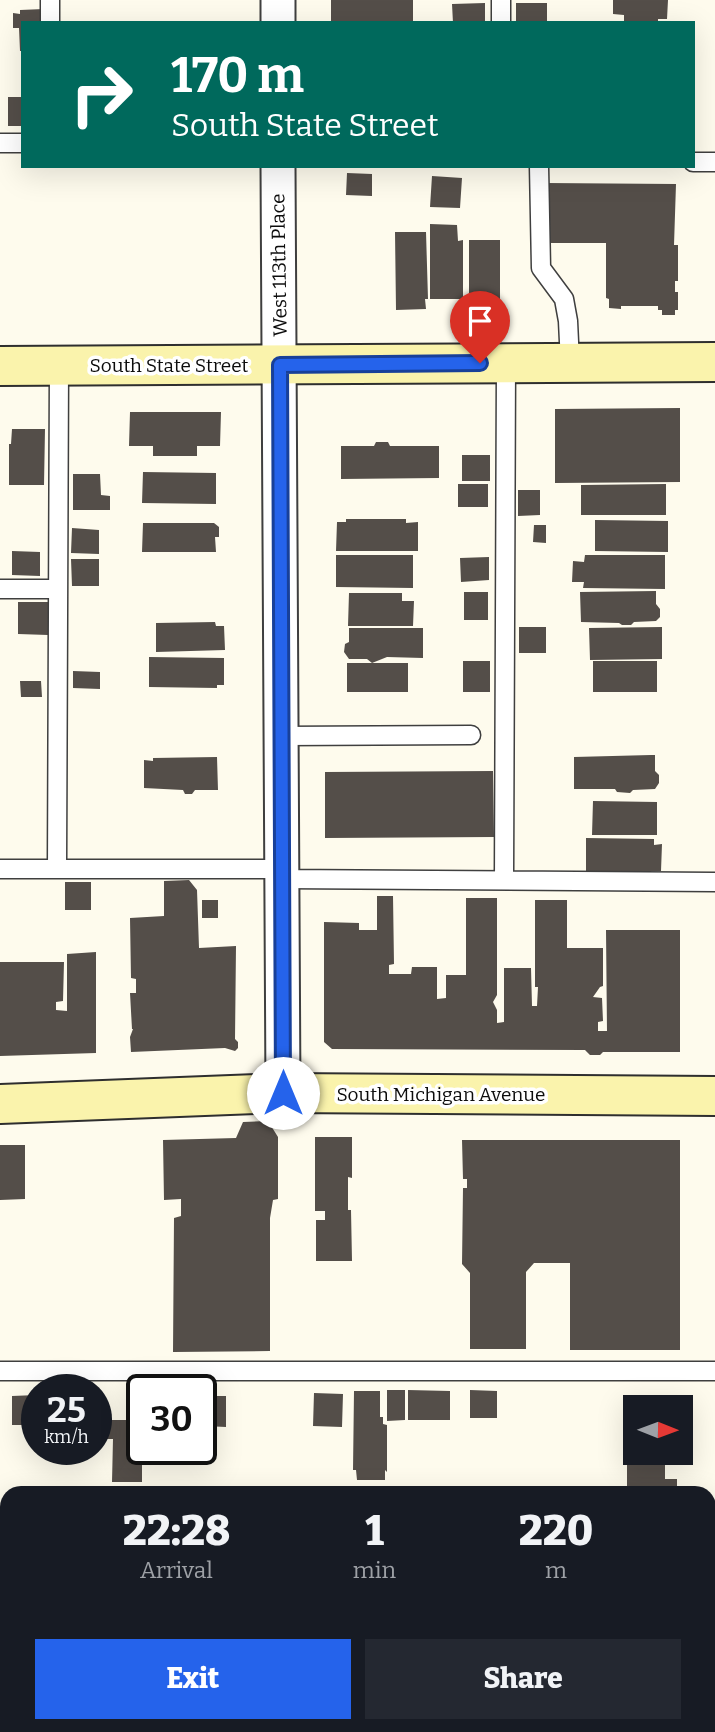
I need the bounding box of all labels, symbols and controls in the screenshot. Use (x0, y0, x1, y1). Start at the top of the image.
text: 170 m (171, 46, 304, 105)
icon: right (56, 49, 147, 140)
text: South State Street (171, 106, 439, 144)
street label: West 113th Place (266, 193, 292, 337)
pin (450, 291, 510, 363)
icon: arrive (461, 302, 499, 340)
street label: South State Street (90, 354, 249, 377)
position arrow (246, 1056, 320, 1130)
street label: South Michigan Avenue (336, 1083, 546, 1106)
speed limit sign: 30 (126, 1374, 217, 1465)
text: 25 (47, 1389, 86, 1431)
north arrow (623, 1395, 693, 1465)
map controls (623, 1395, 693, 1465)
text: km/h (44, 1426, 89, 1448)
text: 22:28 (123, 1506, 230, 1556)
text: 1 (365, 1506, 384, 1556)
text: 220 (519, 1506, 593, 1556)
text: Arrival (140, 1556, 213, 1584)
text: min (353, 1556, 396, 1584)
text: m (545, 1556, 567, 1584)
button: Exit (35, 1639, 351, 1719)
button: Share (365, 1639, 681, 1719)

